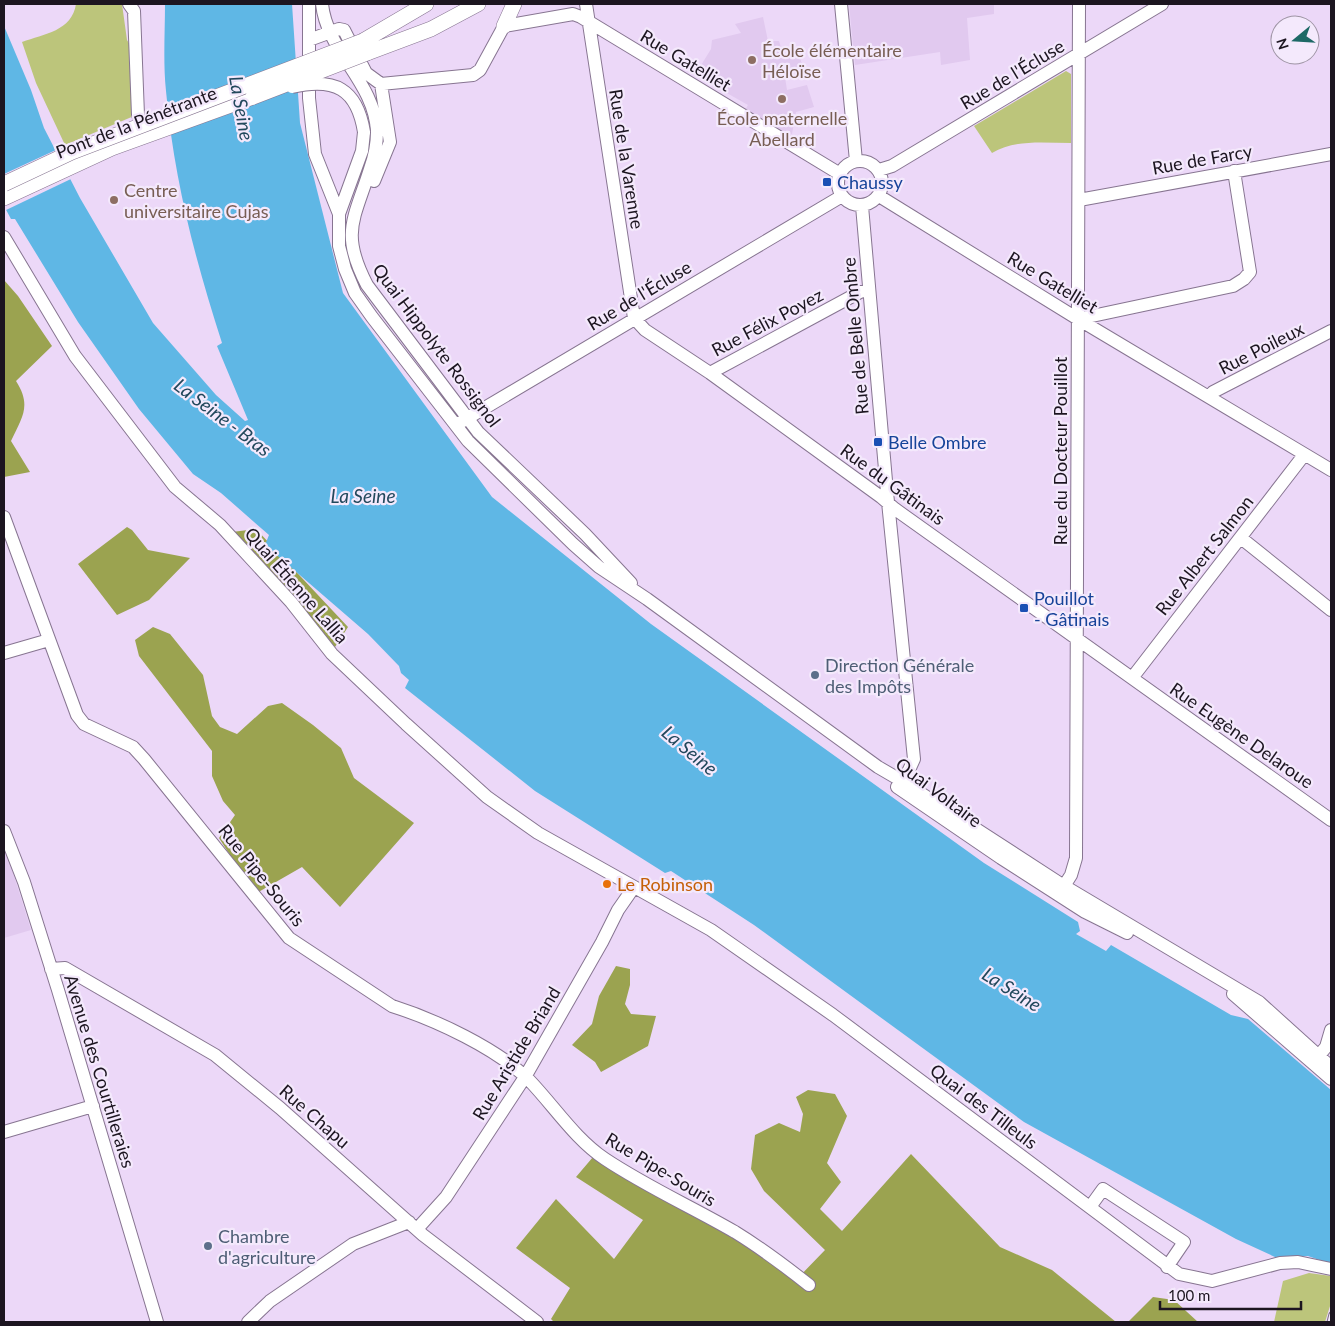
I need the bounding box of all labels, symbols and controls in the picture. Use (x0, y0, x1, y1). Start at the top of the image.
north arrow (1270, 15, 1320, 65)
street label: Rue Gatelliet (637, 24, 736, 96)
street label: Rue de l'Écluse (956, 34, 1068, 114)
text: N (1272, 36, 1292, 52)
place label: École élémentaire Héloïse (762, 39, 902, 82)
marker: École élémentaire Héloïse (746, 54, 758, 66)
water label: La Seine (225, 74, 259, 142)
street label: Pont de la Pénétrante (52, 81, 220, 163)
street label: Rue de la Varenne (605, 87, 649, 231)
marker: École maternelle Abellard (776, 93, 788, 105)
place label: École maternelle Abellard (717, 107, 847, 150)
street label: Rue de Farcy (1150, 139, 1254, 179)
place label: Chaussy (837, 171, 903, 193)
marker: Chaussy (821, 176, 833, 188)
place label: Centre universitaire Cujas (124, 179, 269, 222)
marker: Centre universitaire Cujas (108, 194, 120, 206)
street label: Rue Gatelliet (1004, 246, 1103, 318)
street label: Rue de l'Écluse (583, 255, 695, 335)
street label: Rue de Belle Ombre (837, 257, 873, 415)
street label: Quai Hippolyte Rossignol (368, 259, 506, 431)
street label: Rue Félix Poyez (708, 283, 826, 361)
street label: Rue Poileux (1215, 317, 1307, 379)
street label: Rue du Docteur Pouillot (1049, 356, 1071, 545)
water label: La Seine - Bras (170, 373, 276, 461)
place label: Belle Ombre (888, 431, 986, 453)
marker: Belle Ombre (872, 436, 884, 448)
street label: Rue du Gâtinais (836, 439, 950, 529)
water label: La Seine (330, 484, 396, 507)
street label: Rue Albert Salmon (1150, 491, 1258, 619)
street label: Quai Étienne Lallia (240, 522, 354, 648)
place label: Pouillot - Gâtinais (1034, 587, 1110, 630)
marker: Pouillot - Gâtinais (1018, 602, 1030, 614)
place label: Direction Générale des Impôts (825, 654, 974, 697)
marker: Direction Générale des Impôts (809, 669, 821, 681)
street label: Rue Eugène Delaroue (1166, 677, 1318, 793)
water label: La Seine (658, 720, 722, 780)
street label: Quai Voltaire (892, 752, 986, 832)
street label: Rue Pipe-Souris (214, 819, 310, 931)
place label: Le Robinson (617, 873, 713, 895)
marker: Le Robinson (601, 878, 613, 890)
water label: La Seine (978, 962, 1046, 1016)
street label: Avenue des Courtilleraies (60, 972, 140, 1170)
street label: Rue Aristide Briand (467, 982, 565, 1124)
street label: Quai des Tilleuls (926, 1059, 1042, 1154)
street label: Rue Chapu (275, 1079, 355, 1153)
street label: Rue Pipe-Souris (602, 1127, 720, 1211)
place label: Chambre d'agriculture (218, 1225, 316, 1268)
marker: Chambre d'agriculture (202, 1240, 214, 1252)
scale bar (1160, 1278, 1301, 1310)
text: 100 m (1168, 1286, 1210, 1304)

